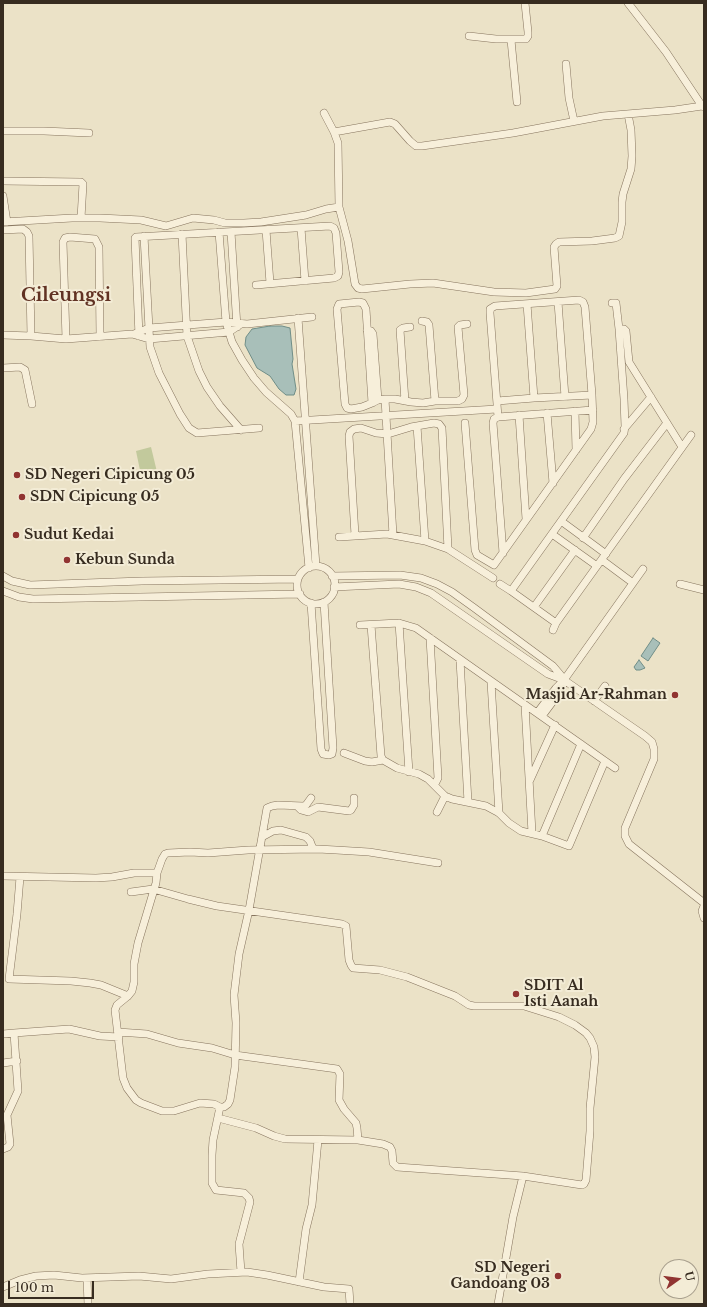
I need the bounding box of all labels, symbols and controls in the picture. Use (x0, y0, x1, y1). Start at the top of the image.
district label: Cileungsi (21, 285, 111, 307)
place label: SD Negeri Cipicung 05 (25, 467, 195, 483)
marker: SD Negeri Cipicung 05 (12, 470, 22, 480)
place label: SDN Cipicung 05 (30, 489, 159, 505)
marker: SDN Cipicung 05 (17, 492, 27, 502)
place label: Sudut Kedai (24, 527, 114, 543)
marker: Sudut Kedai (11, 530, 21, 540)
place label: Kebun Sunda (75, 552, 175, 568)
marker: Kebun Sunda (62, 555, 72, 565)
place label: Masjid Ar-Rahman (526, 687, 667, 703)
marker: Masjid Ar-Rahman (670, 690, 680, 700)
place label: SDIT Al Isti Aanah (524, 978, 598, 1010)
marker: SDIT Al Isti Aanah (511, 989, 521, 999)
north arrow (659, 1259, 699, 1299)
place label: SD Negeri Gandoang 03 (451, 1260, 550, 1292)
text: U (682, 1270, 698, 1283)
marker: SD Negeri Gandoang 03 (553, 1271, 563, 1281)
scale bar (10, 1273, 96, 1299)
text: 100 m (15, 1280, 54, 1295)

